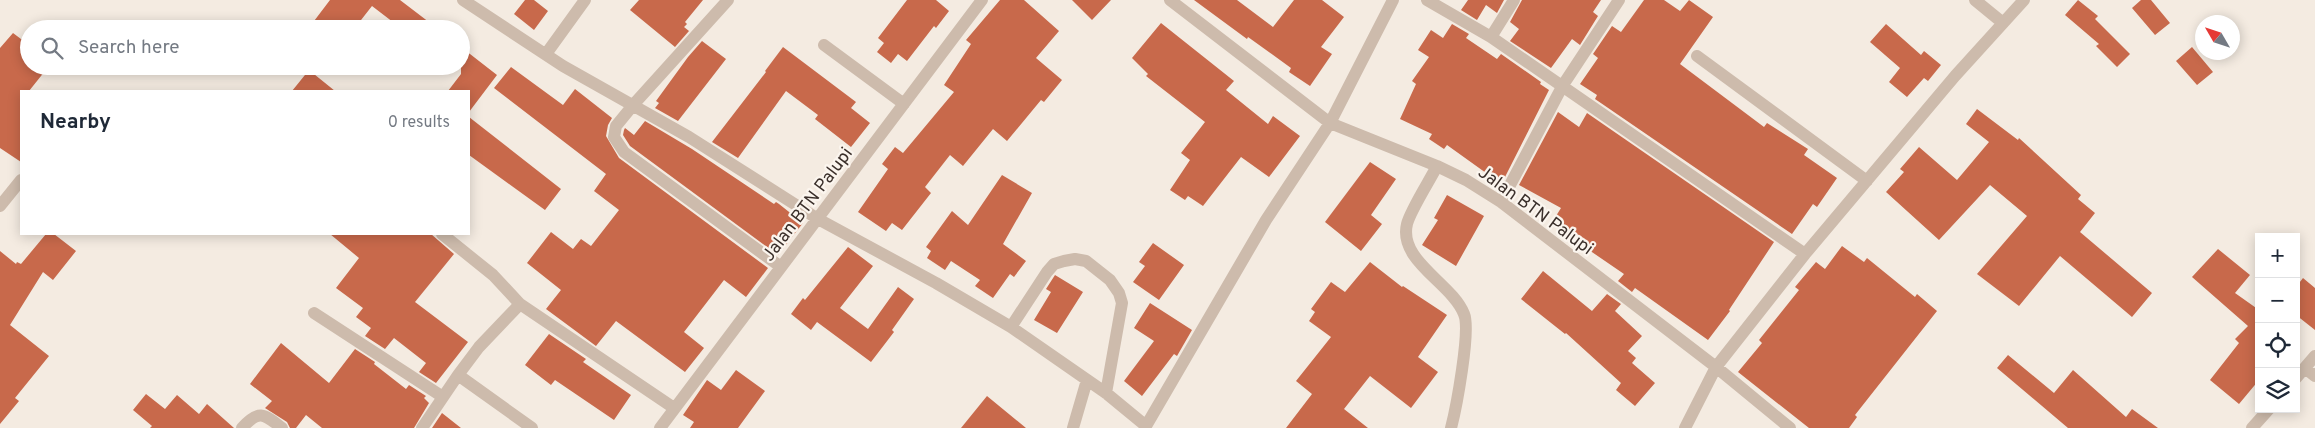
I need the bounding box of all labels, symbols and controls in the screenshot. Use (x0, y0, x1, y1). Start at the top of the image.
north arrow (2195, 15, 2240, 60)
search box (20, 20, 470, 75)
icon: search (38, 34, 66, 62)
text: Search here (78, 36, 180, 60)
text: Nearby (40, 109, 111, 136)
text: 0 results (388, 113, 450, 133)
street label: Jalan BTN Palupi (758, 143, 859, 267)
street label: Jalan BTN Palupi (1473, 162, 1597, 261)
map controls (2255, 233, 2300, 413)
button: + (2255, 233, 2300, 278)
button: − (2255, 278, 2300, 323)
button: locate (2255, 323, 2300, 368)
button: layers (2255, 368, 2300, 413)

